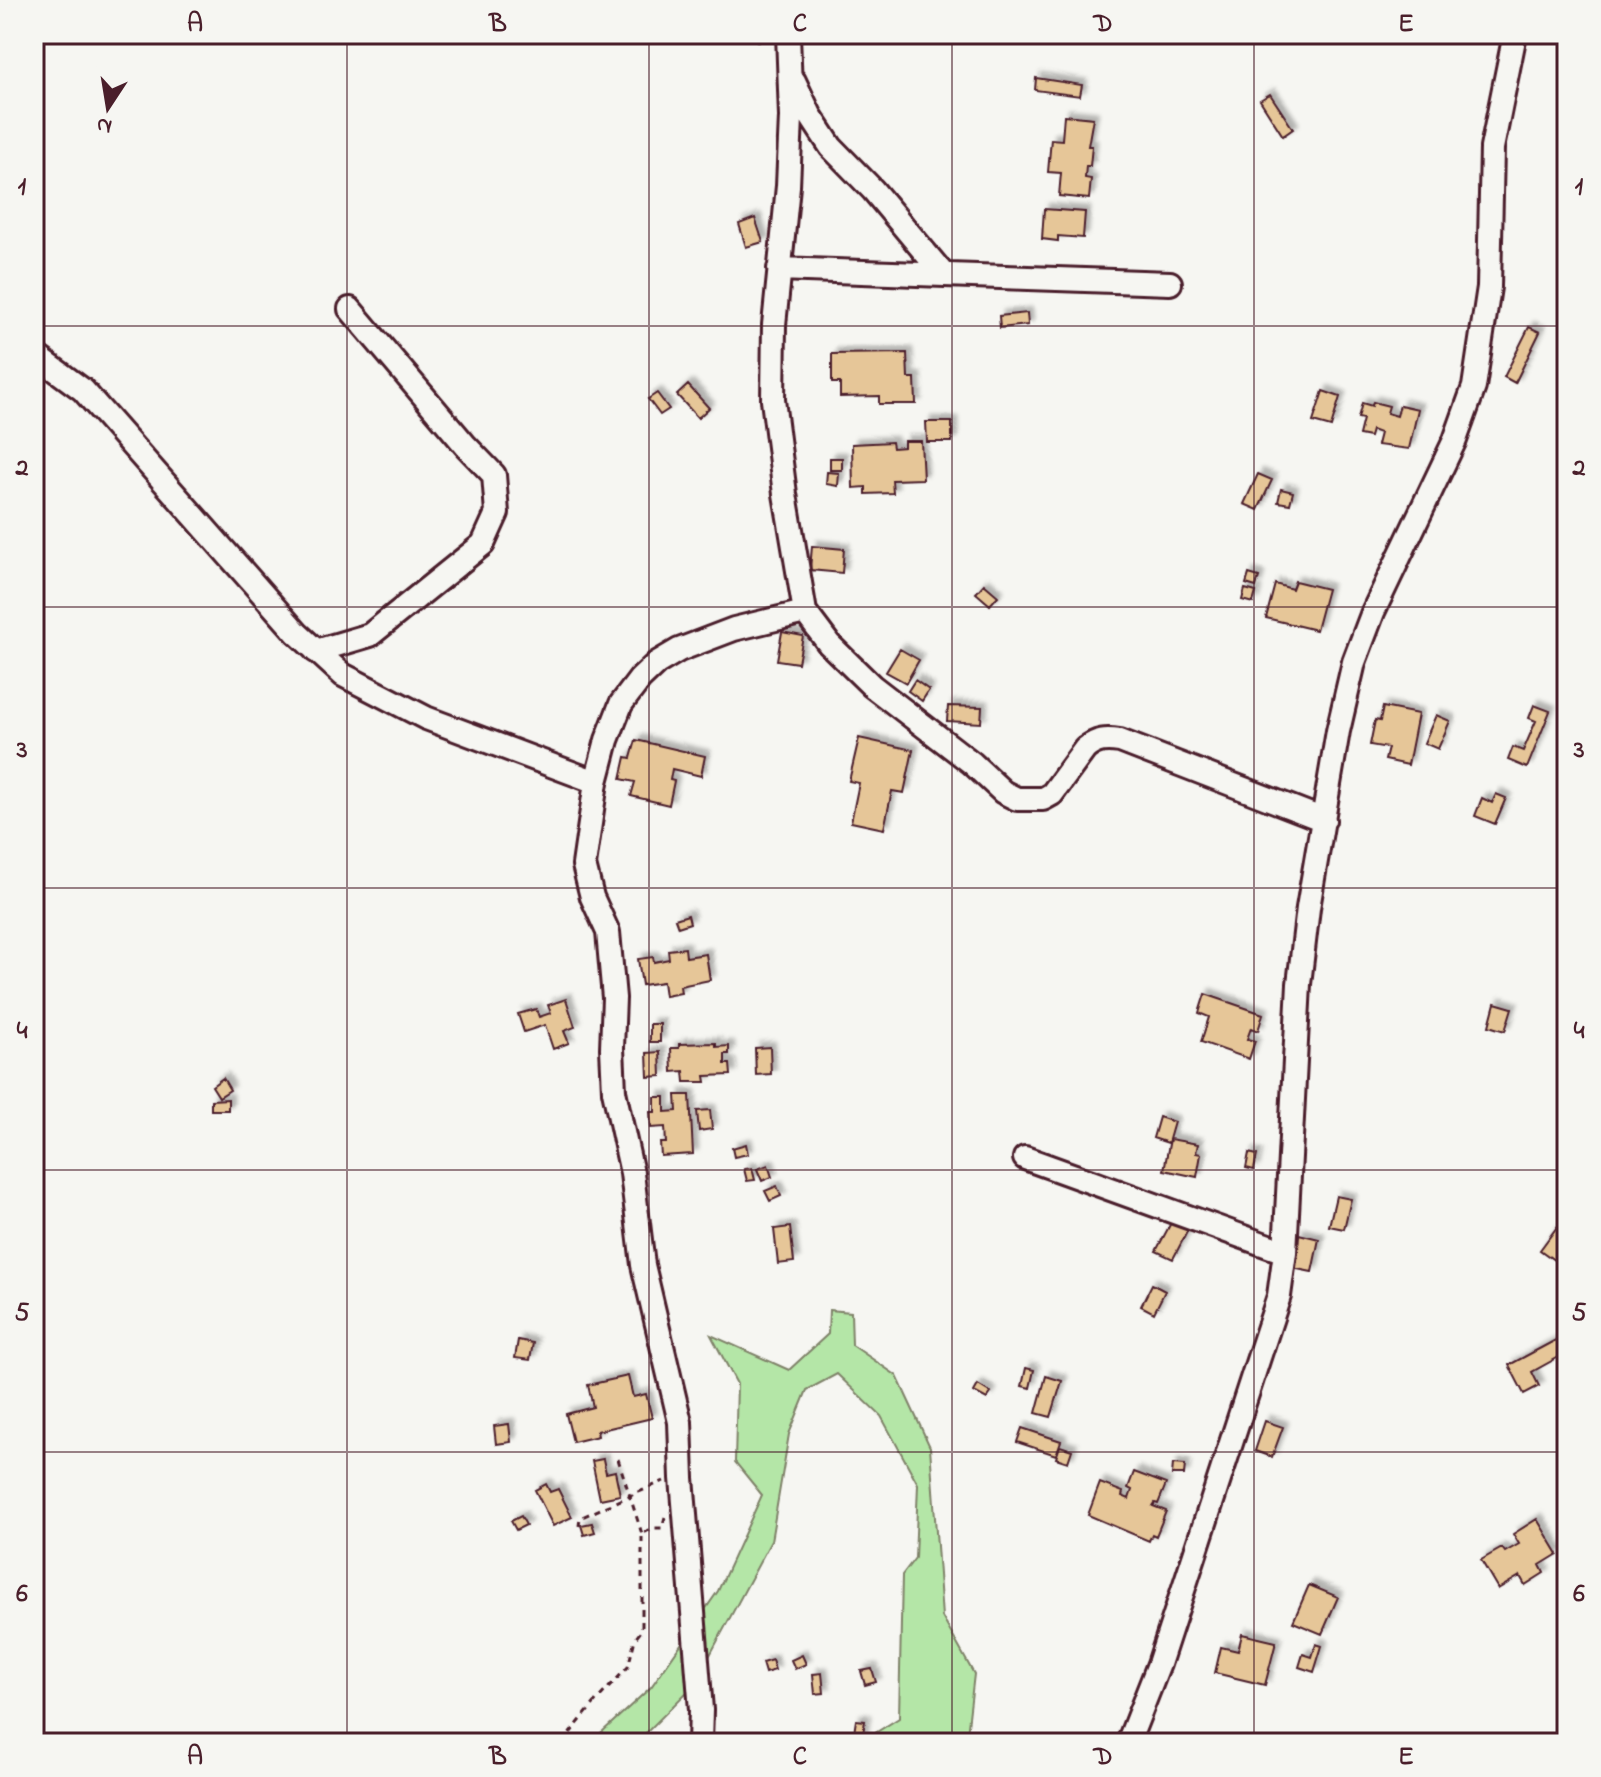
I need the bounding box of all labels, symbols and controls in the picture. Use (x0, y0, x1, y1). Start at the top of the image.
text: A (187, 6, 203, 44)
text: B (488, 6, 507, 44)
text: C (793, 6, 807, 44)
text: D (1092, 6, 1113, 44)
text: E (1398, 6, 1414, 44)
north arrow (68, 68, 148, 148)
text: N (94, 107, 115, 142)
text: 1 (18, 169, 27, 207)
text: 1 (1575, 169, 1584, 207)
text: 2 (15, 450, 29, 488)
text: 2 (1572, 450, 1586, 488)
text: 3 (16, 732, 28, 770)
text: 3 (1573, 732, 1585, 770)
text: 4 (17, 1013, 28, 1051)
text: 4 (1574, 1013, 1585, 1051)
text: 5 (15, 1295, 30, 1333)
text: 5 (1572, 1295, 1587, 1333)
text: 6 (16, 1576, 28, 1614)
text: 6 (1573, 1576, 1585, 1614)
text: A (187, 1739, 203, 1777)
text: B (488, 1739, 507, 1777)
text: C (793, 1739, 807, 1777)
text: D (1092, 1739, 1113, 1777)
text: E (1398, 1739, 1414, 1777)

